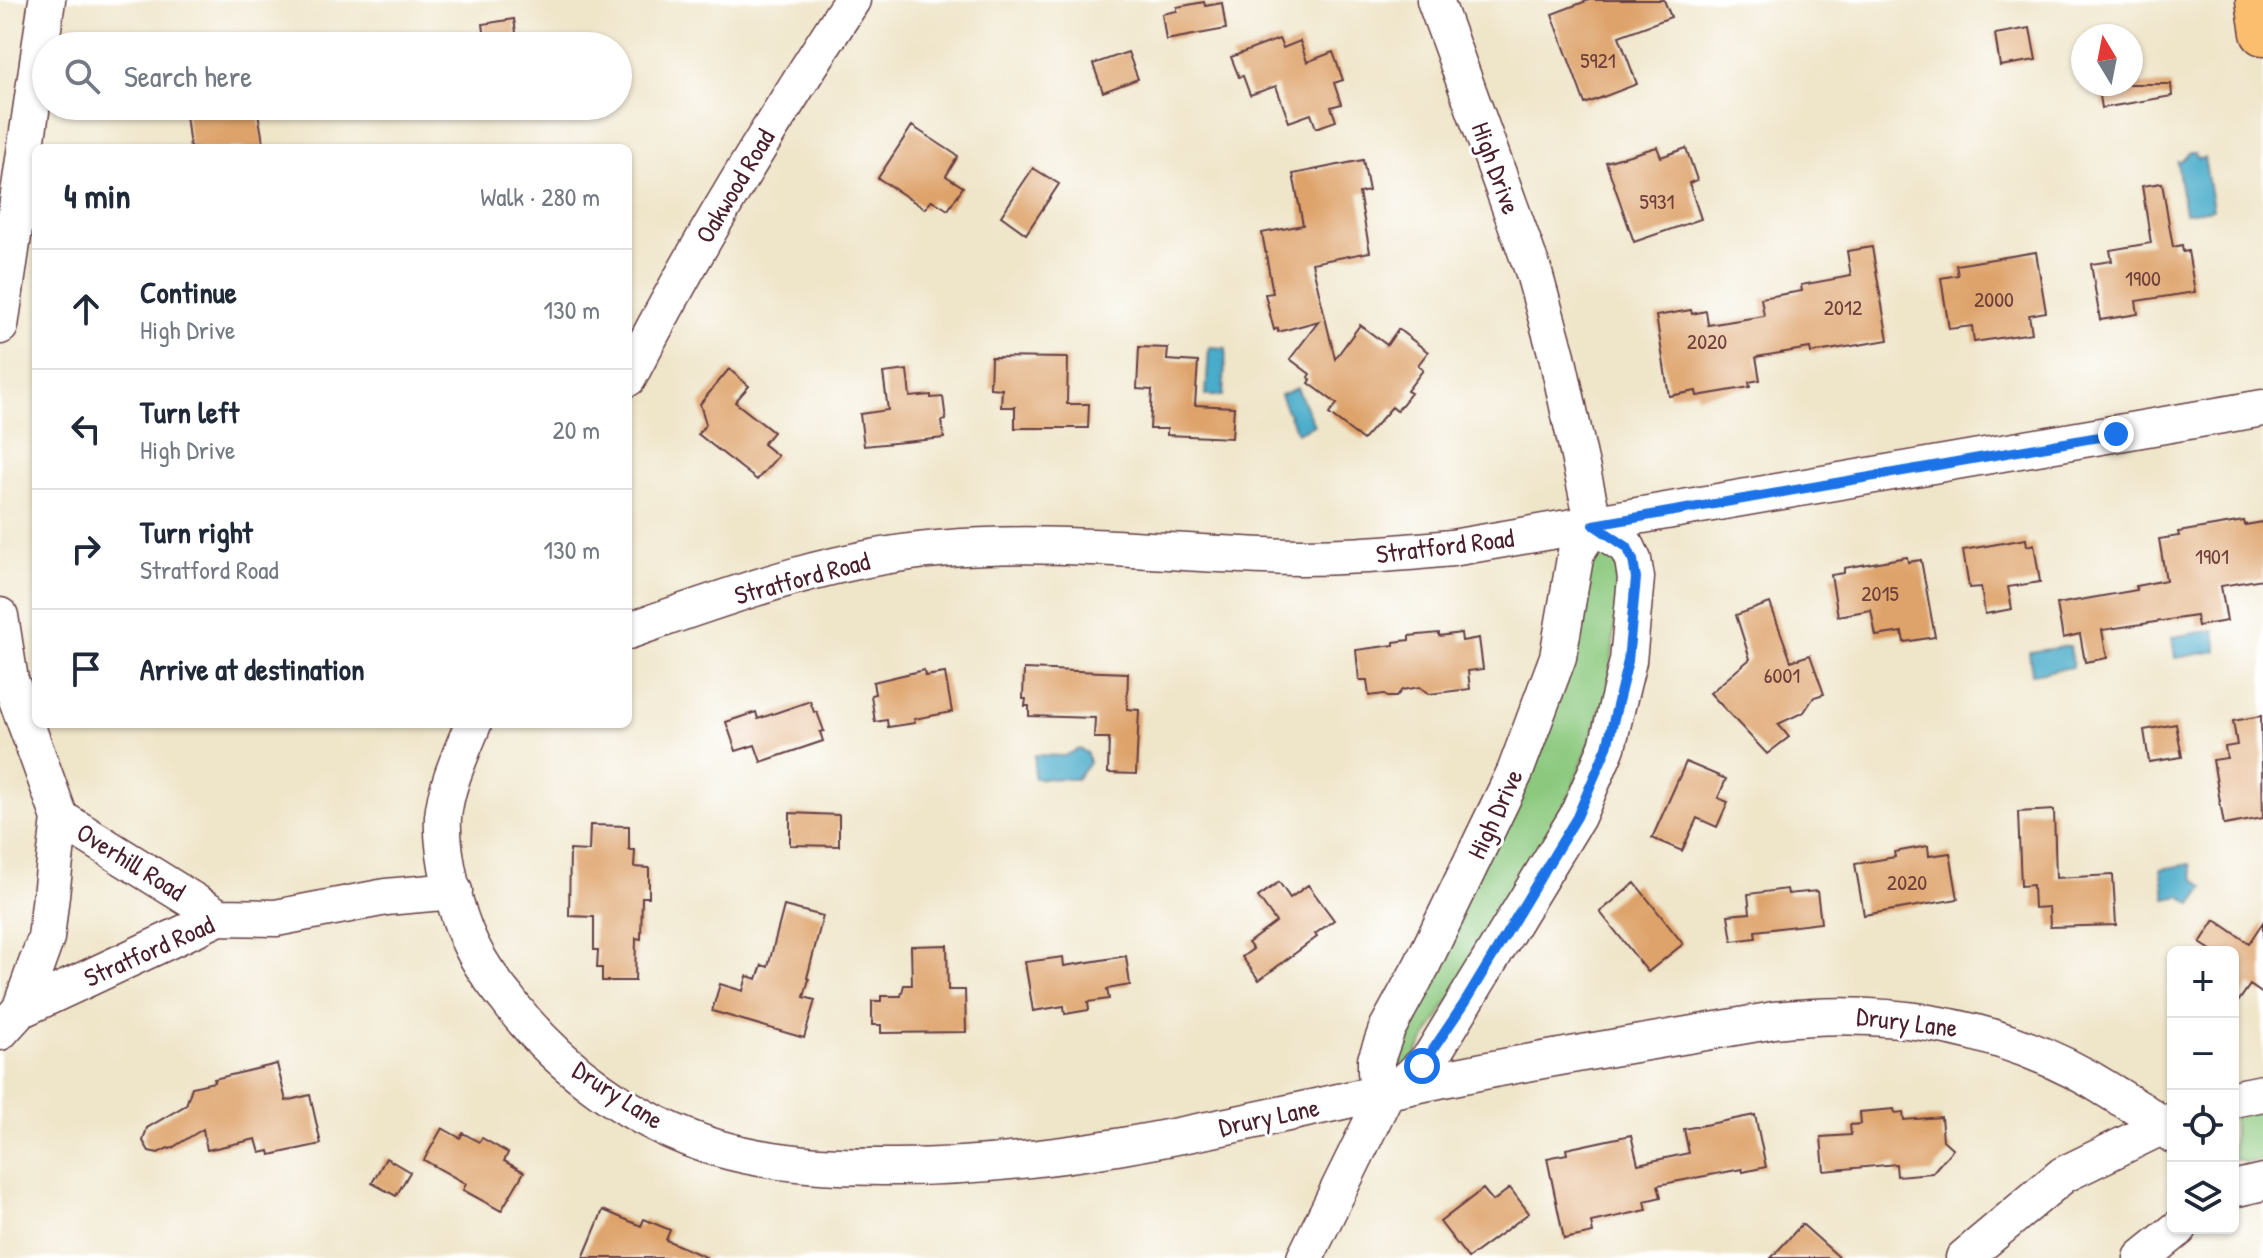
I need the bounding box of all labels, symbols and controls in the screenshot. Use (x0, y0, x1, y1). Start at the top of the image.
north arrow (2071, 24, 2143, 96)
search box (32, 32, 632, 120)
house number: 5921 (1580, 45, 1616, 75)
icon: search (60, 54, 104, 98)
text: Search here (124, 56, 252, 96)
street label: High Drive (1464, 117, 1529, 219)
street label: Oakwood Road (687, 122, 782, 249)
text: 4 min (64, 173, 131, 219)
text: Walk · 280 m (480, 179, 600, 214)
house number: 5931 (1639, 186, 1675, 216)
house number: 1900 (2125, 263, 2161, 293)
text: Continue (140, 272, 237, 312)
house number: 2000 (1974, 284, 2014, 314)
icon: ahead (64, 287, 108, 331)
text: 130 m (544, 292, 600, 327)
house number: 2012 (1824, 292, 1863, 322)
text: High Drive (140, 312, 235, 347)
house number: 2020 (1687, 326, 1727, 356)
text: Turn left (140, 392, 239, 432)
icon: left (64, 407, 108, 451)
text: 20 m (553, 412, 600, 447)
route end (2098, 416, 2134, 452)
text: High Drive (140, 432, 235, 467)
text: Turn right (140, 512, 253, 552)
street label: Stratford Road (1374, 520, 1516, 571)
icon: right (64, 527, 108, 571)
text: 130 m (544, 532, 600, 567)
house number: 1901 (2195, 541, 2229, 571)
street label: Stratford Road (730, 543, 873, 612)
text: Stratford Road (140, 552, 279, 587)
house number: 2015 (1861, 578, 1899, 608)
icon: arrive (64, 647, 108, 691)
text: Arrive at destination (140, 649, 365, 689)
house number: 6001 (1764, 660, 1800, 690)
street label: High Drive (1459, 763, 1531, 864)
street label: Overhill Road (70, 814, 192, 909)
house number: 2020 (1887, 867, 1927, 897)
street label: Stratford Road (78, 906, 219, 995)
map controls (2167, 946, 2239, 1234)
button: + (2167, 946, 2239, 1018)
street label: Drury Lane (1854, 998, 1960, 1045)
button: − (2167, 1018, 2239, 1090)
route start (1404, 1048, 1440, 1084)
street label: Drury Lane (566, 1052, 670, 1137)
street label: Drury Lane (1216, 1089, 1322, 1144)
button: locate (2167, 1090, 2239, 1162)
button: layers (2167, 1162, 2239, 1234)

